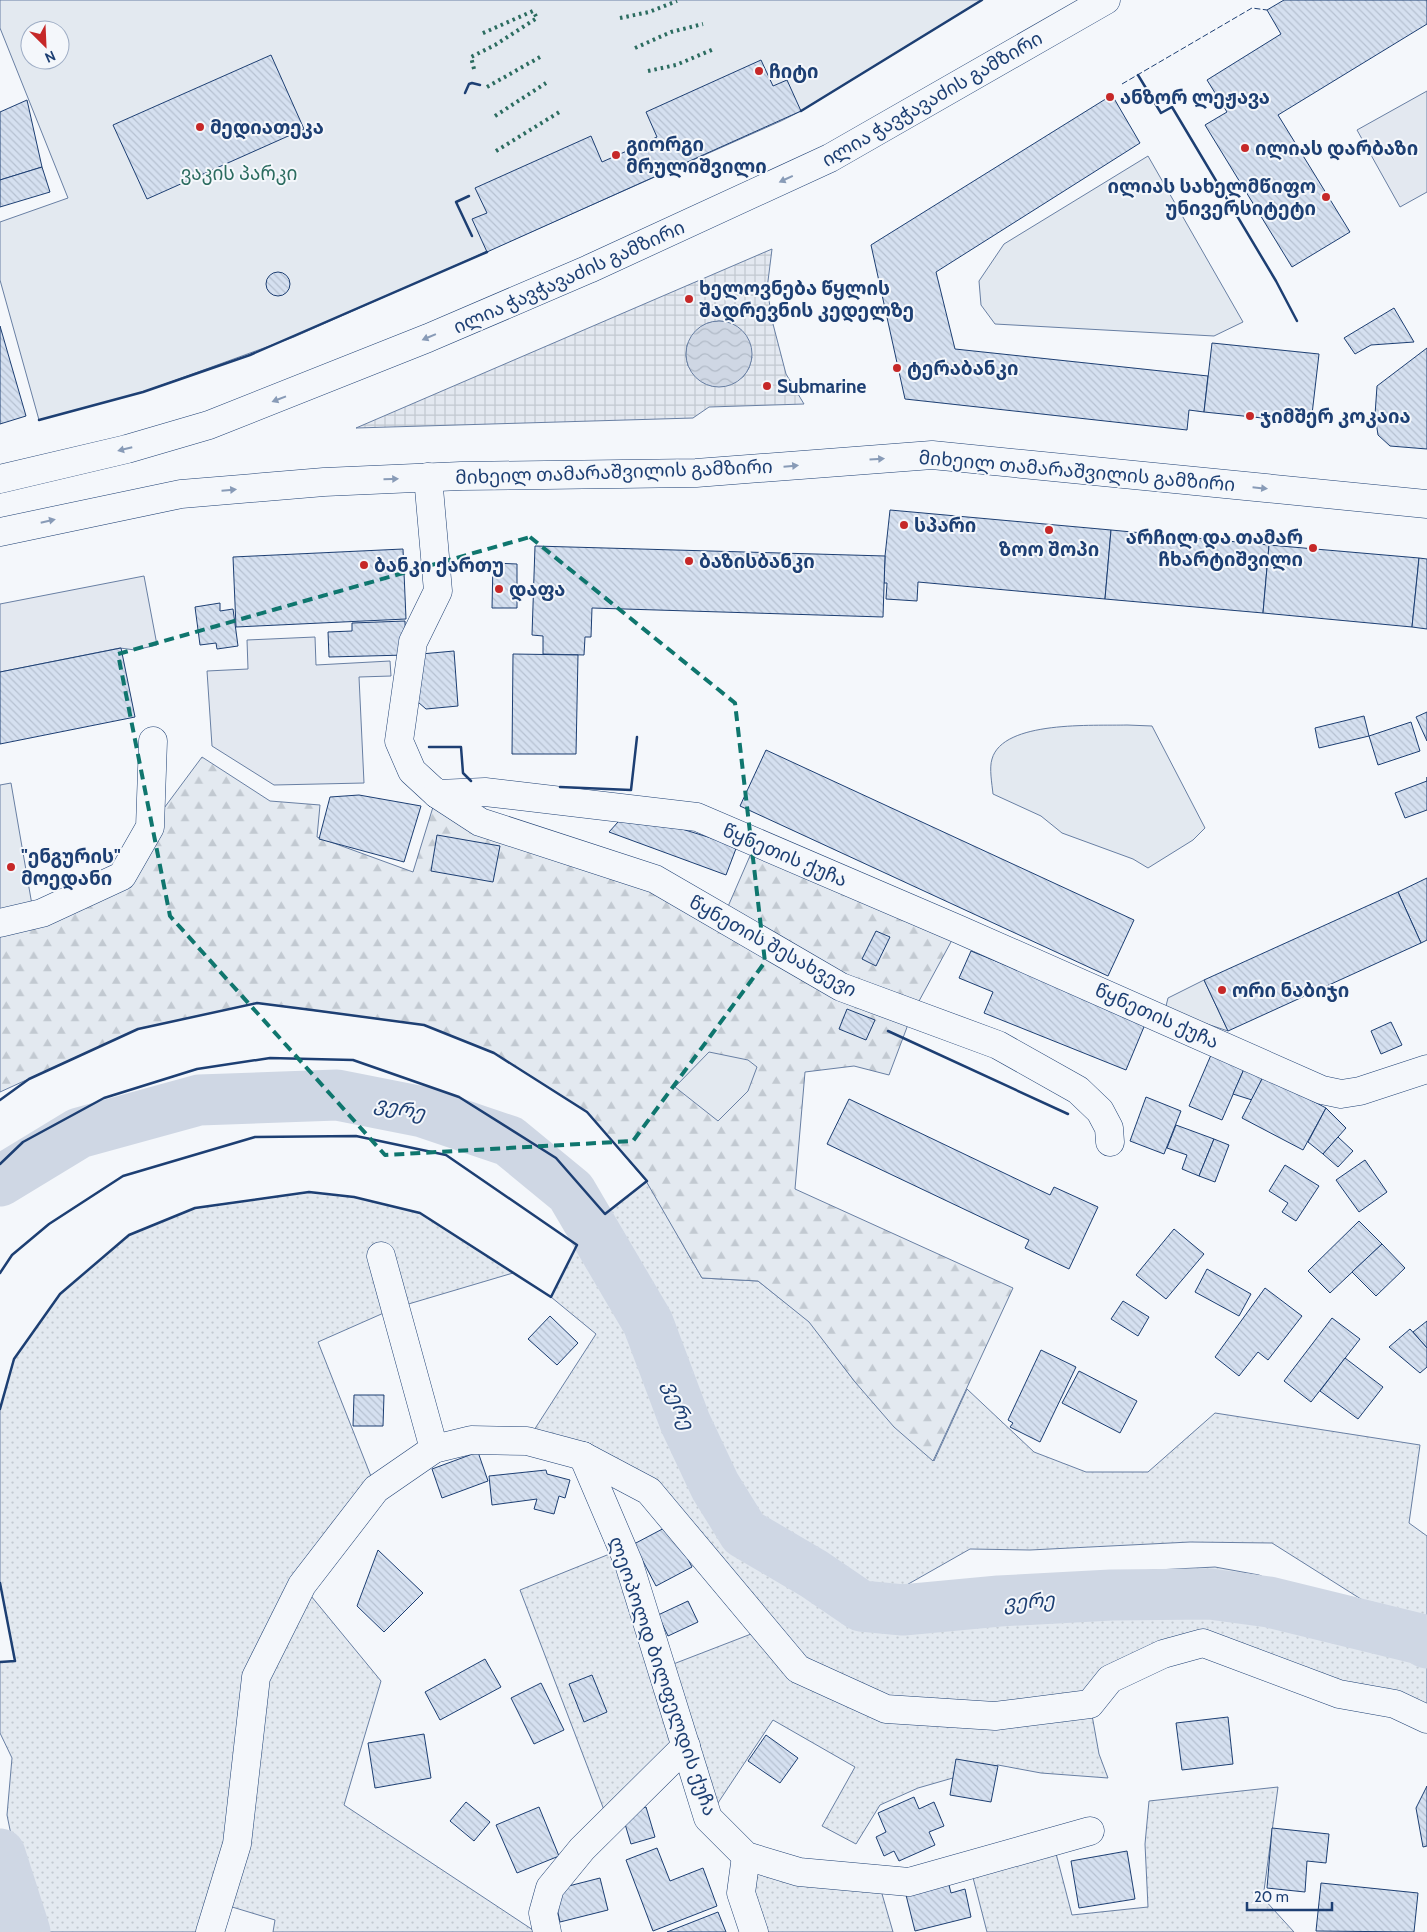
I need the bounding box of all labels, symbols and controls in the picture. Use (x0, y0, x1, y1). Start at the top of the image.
north arrow (20, 20, 70, 70)
street label: ილია ჭავჭავაძის გამზირი (818, 26, 1047, 173)
text: N (42, 47, 58, 67)
place label: ჩიტი (769, 60, 819, 83)
marker: ჩიტი (753, 65, 765, 77)
place label: ანზორ ლეჟავა (1120, 86, 1270, 109)
marker: ანზორ ლეჟავა (1104, 91, 1116, 103)
place label: მედიათეკა (210, 116, 324, 140)
marker: მედიათეკა (194, 121, 206, 133)
place label: გიორგი მრულიშვილი (626, 133, 767, 178)
place label: ილიას დარბაზი (1255, 137, 1418, 161)
marker: ილიას დარბაზი (1239, 142, 1251, 154)
marker: გიორგი მრულიშვილი (610, 149, 622, 161)
park label: ვაკის პარკი (181, 162, 297, 185)
one-way arrow (779, 175, 793, 183)
place label: ილიას სახელმწიფო უნივერსიტეტი (1107, 175, 1316, 220)
marker: ილიას სახელმწიფო უნივერსიტეტი (1320, 191, 1332, 203)
street label: ილია ჭავჭავაძის გამზირი (450, 215, 689, 339)
place label: ხელოვნება წყლის შადრევნის კედელზე (699, 277, 914, 323)
marker: ხელოვნება წყლის შადრევნის კედელზე (683, 293, 695, 305)
one-way arrow (422, 334, 436, 342)
place label: ტერაბანკი (907, 357, 1018, 380)
marker: ტერაბანკი (891, 362, 903, 374)
place label: Submarine (777, 375, 867, 398)
marker: Submarine (761, 380, 773, 392)
one-way arrow (272, 395, 286, 403)
place label: ჯიმშერ კოკაია (1260, 405, 1411, 428)
marker: ჯიმშერ კოკაია (1244, 410, 1256, 422)
one-way arrow (117, 445, 132, 453)
street label: მიხეილ თამარაშვილის გამზირი (918, 446, 1236, 497)
one-way arrow (869, 454, 885, 462)
street label: მიხეილ თამარაშვილის გამზირი (455, 455, 773, 490)
one-way arrow (783, 462, 799, 470)
one-way arrow (384, 475, 400, 483)
one-way arrow (1252, 484, 1268, 492)
one-way arrow (222, 486, 238, 494)
place label: სპარი (914, 514, 976, 537)
one-way arrow (40, 517, 55, 525)
marker: სპარი (898, 519, 910, 531)
marker: ზოო შოპი (1043, 524, 1055, 536)
place label: არჩილ და თამარ ჩხარტიშვილი (1126, 526, 1303, 571)
place label: ზოო შოპი (999, 538, 1099, 561)
marker: არჩილ და თამარ ჩხარტიშვილი (1307, 542, 1319, 554)
place label: ბაზისბანკი (699, 550, 815, 573)
place label: ბანკი ქართუ (374, 554, 504, 577)
marker: ბაზისბანკი (683, 555, 695, 567)
marker: ბანკი ქართუ (358, 559, 370, 571)
place label: დაფა (509, 578, 565, 602)
marker: დაფა (493, 583, 505, 595)
street label: წყნეთის ქუჩა (719, 818, 851, 892)
place label: "ენგურის" მოედანი (21, 845, 121, 891)
marker: "ენგურის" მოედანი (5, 861, 17, 873)
street label: წყნეთის შესახვევი (685, 890, 861, 1002)
street label: წყნეთის ქუჩა (1092, 978, 1222, 1054)
place label: ორი ნაბიჯი (1232, 979, 1349, 1002)
marker: ორი ნაბიჯი (1216, 984, 1228, 996)
water label: ვერე (373, 1091, 429, 1125)
water label: ვერე (658, 1377, 700, 1434)
street label: ლეოპოლდ ბილფელდის ქუჩა (603, 1533, 722, 1819)
water label: ვერე (1003, 1587, 1056, 1615)
scale bar (1247, 1880, 1332, 1912)
text: 20 m (1254, 1888, 1289, 1906)

